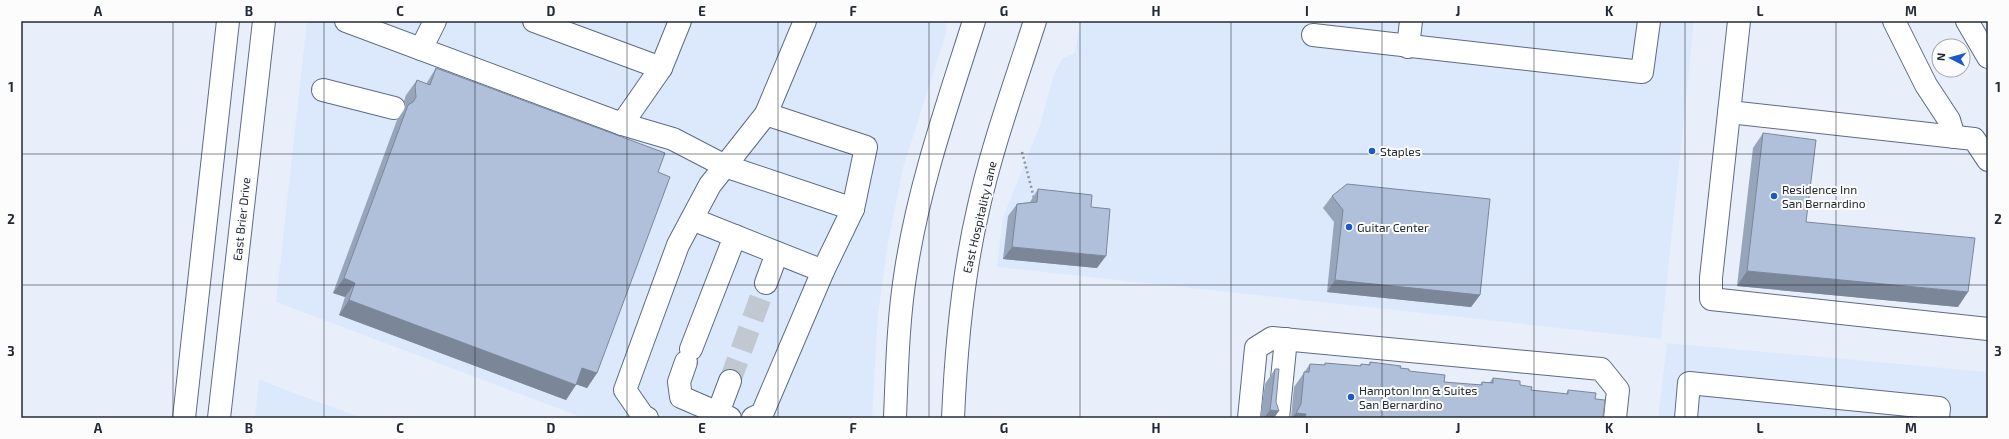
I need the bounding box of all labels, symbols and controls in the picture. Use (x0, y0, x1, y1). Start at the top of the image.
text: A (94, 3, 103, 19)
text: B (245, 3, 253, 19)
text: C (396, 3, 404, 19)
text: D (547, 3, 556, 19)
text: E (698, 3, 706, 19)
text: F (849, 3, 857, 19)
text: G (1000, 3, 1008, 19)
text: H (1152, 3, 1161, 19)
text: I (1305, 3, 1309, 19)
text: J (1456, 3, 1460, 19)
text: K (1605, 3, 1614, 19)
text: L (1757, 3, 1764, 19)
text: M (1905, 3, 1917, 19)
north arrow (1931, 38, 1971, 78)
text: N (1934, 52, 1947, 62)
text: 1 (8, 79, 14, 95)
text: 1 (1995, 79, 2001, 95)
place label: Staples (1380, 144, 1421, 158)
marker: Staples (1367, 146, 1377, 156)
street label: East Hospitality Lane (959, 160, 999, 274)
street label: East Brier Drive (230, 176, 252, 262)
place label: Residence Inn San Bernardino (1782, 182, 1866, 210)
marker: Residence Inn San Bernardino (1769, 191, 1779, 201)
text: 2 (7, 211, 15, 227)
text: 2 (1994, 211, 2002, 227)
place label: Guitar Center (1357, 220, 1429, 234)
marker: Guitar Center (1344, 222, 1354, 232)
text: 3 (7, 343, 15, 359)
text: 3 (1994, 343, 2002, 359)
place label: Hampton Inn & Suites San Bernardino (1359, 383, 1477, 411)
marker: Hampton Inn & Suites San Bernardino (1346, 392, 1356, 402)
text: A (94, 420, 103, 436)
text: B (245, 420, 253, 436)
text: C (396, 420, 404, 436)
text: D (547, 420, 556, 436)
text: E (698, 420, 706, 436)
text: F (849, 420, 857, 436)
text: G (1000, 420, 1008, 436)
text: H (1152, 420, 1161, 436)
text: I (1305, 420, 1309, 436)
text: J (1456, 420, 1460, 436)
text: K (1605, 420, 1614, 436)
text: L (1757, 420, 1764, 436)
text: M (1905, 420, 1917, 436)

